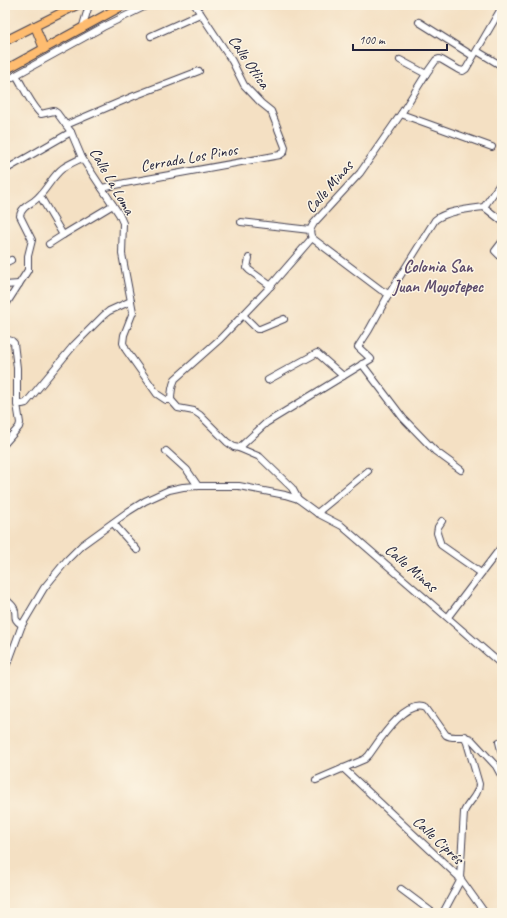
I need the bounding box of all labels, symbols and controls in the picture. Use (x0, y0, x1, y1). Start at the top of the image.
scale bar (353, 26, 447, 52)
street label: Calle Otlica (224, 31, 275, 94)
text: 100 m (359, 32, 386, 48)
street label: Cerrada Los Pinos (139, 139, 241, 176)
street label: Calle La Loma (85, 144, 140, 219)
street label: Calle Minas (301, 155, 358, 217)
district label: Colonia San Juan Moyotepec (392, 256, 484, 297)
street label: Calle Minas (381, 540, 443, 597)
street label: Calle Ciprés (408, 811, 469, 870)

